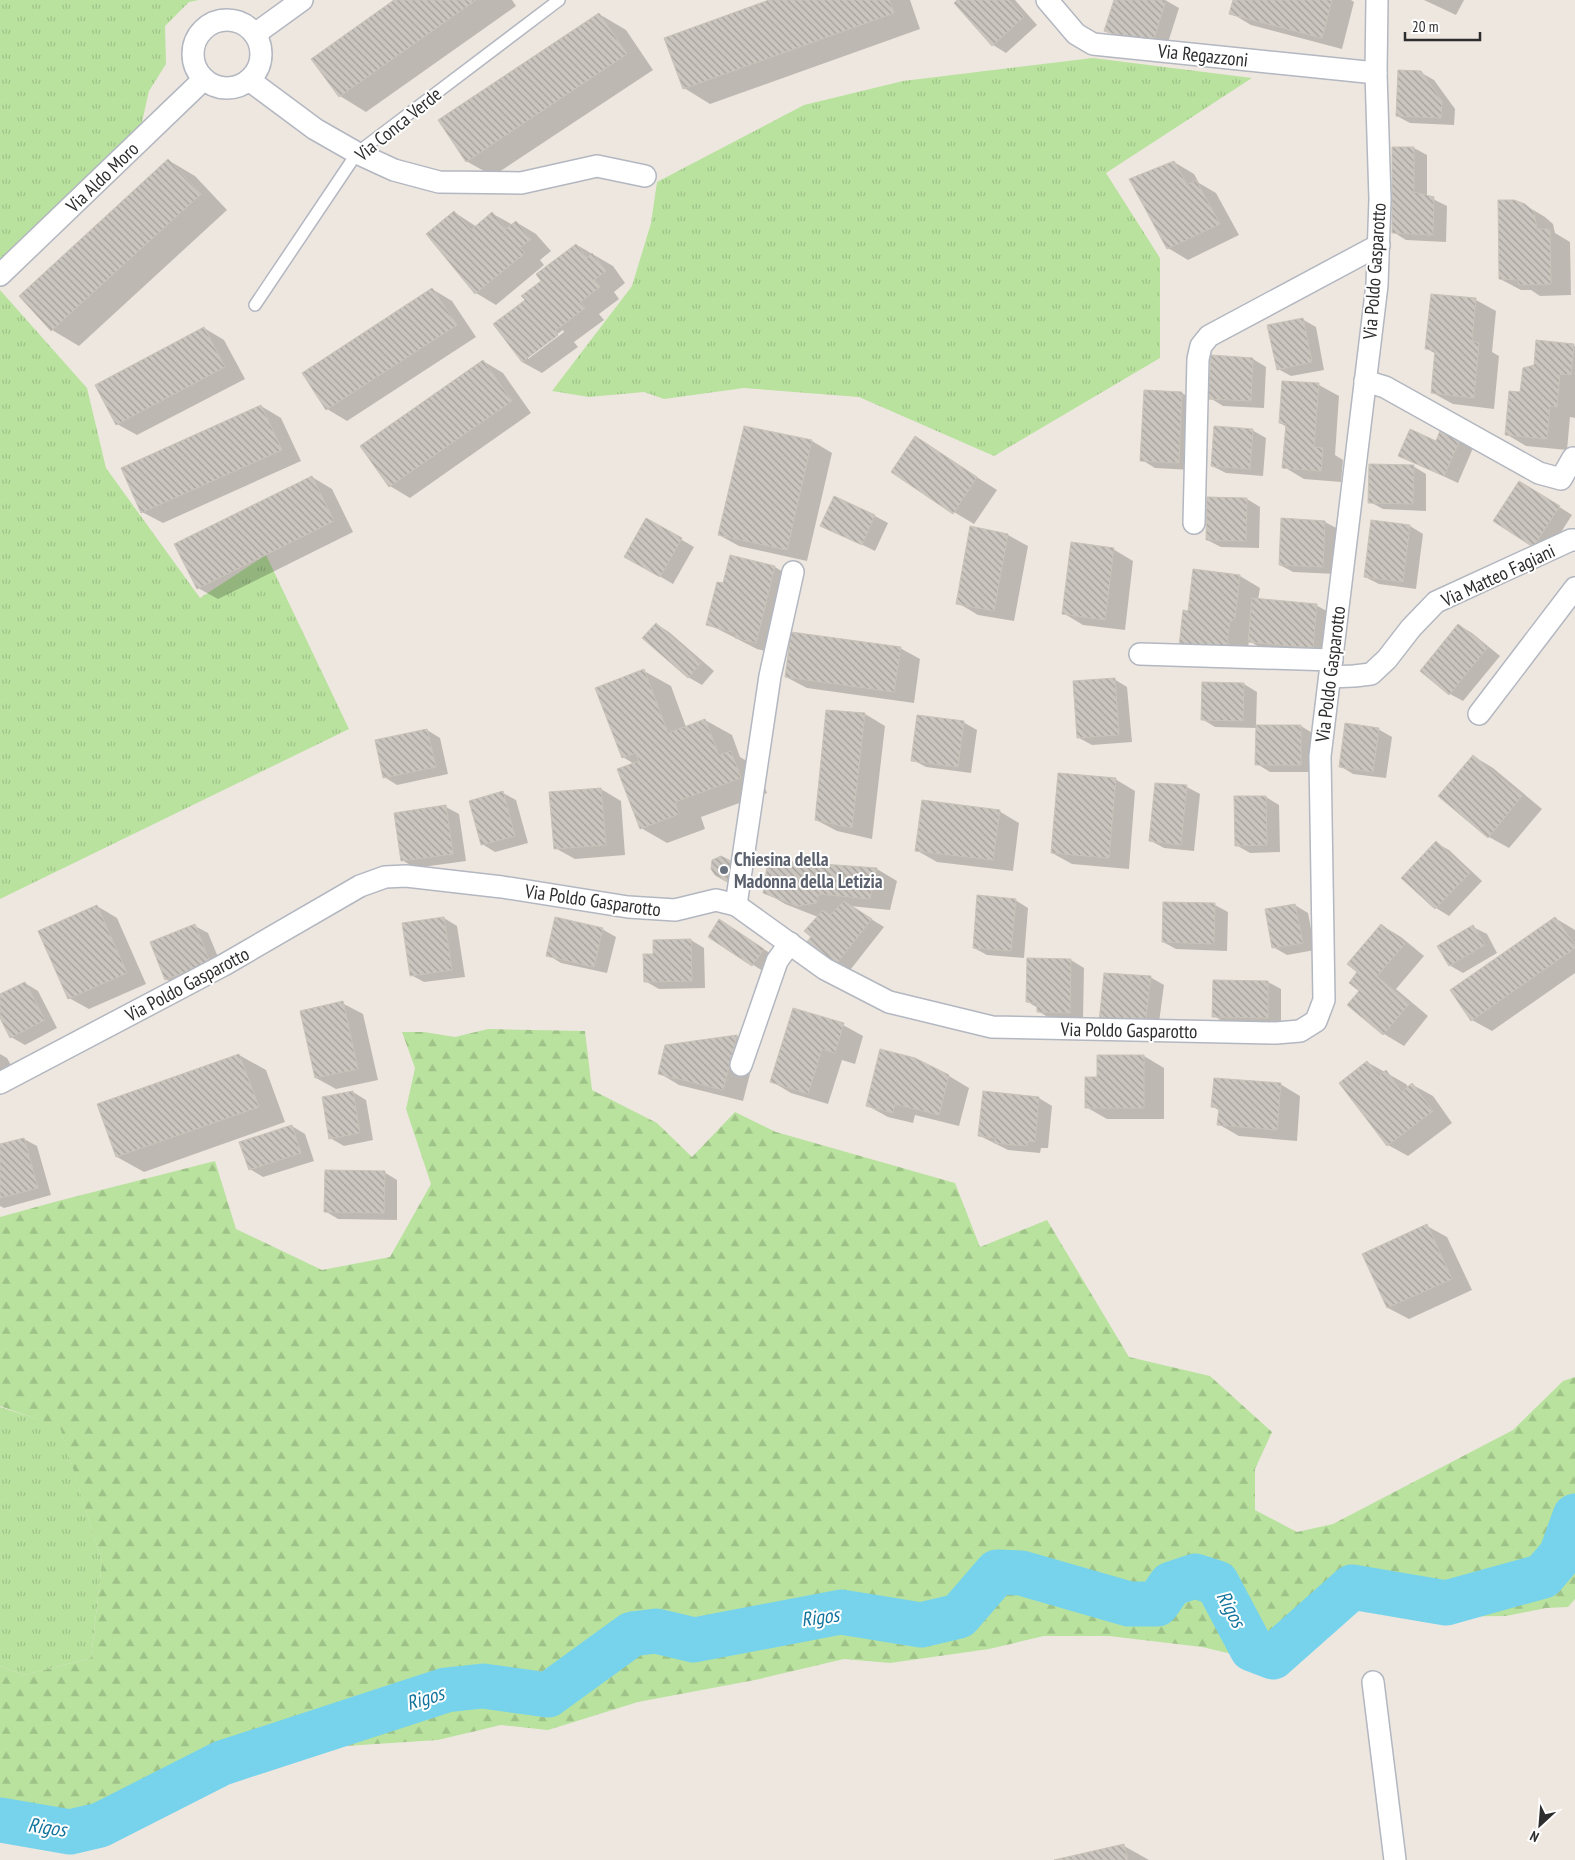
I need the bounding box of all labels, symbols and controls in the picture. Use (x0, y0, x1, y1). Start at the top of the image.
scale bar (1405, 10, 1480, 42)
text: 20 m (1412, 17, 1438, 36)
street label: Via Regazzoni (1156, 38, 1249, 72)
street label: Via Conca Verde (349, 82, 446, 167)
street label: Via Aldo Moro (60, 137, 143, 218)
street label: Via Poldo Gasparotto (1357, 202, 1391, 341)
street label: Via Matteo Fagiani (1437, 538, 1559, 612)
street label: Via Poldo Gasparotto (1310, 605, 1350, 744)
place label: Chiesina della Madonna della Letizia (734, 847, 883, 893)
marker: Chiesina della Madonna della Letizia (718, 864, 730, 876)
street label: Via Poldo Gasparotto (523, 878, 662, 921)
street label: Via Poldo Gasparotto (120, 941, 253, 1027)
street label: Via Poldo Gasparotto (1059, 1017, 1198, 1043)
water label: Rigos (1211, 1586, 1252, 1634)
water label: Rigos (799, 1601, 843, 1633)
water label: Rigos (403, 1679, 449, 1716)
north arrow (1515, 1800, 1565, 1850)
water label: Rigos (26, 1811, 70, 1843)
text: N (1527, 1827, 1542, 1846)

